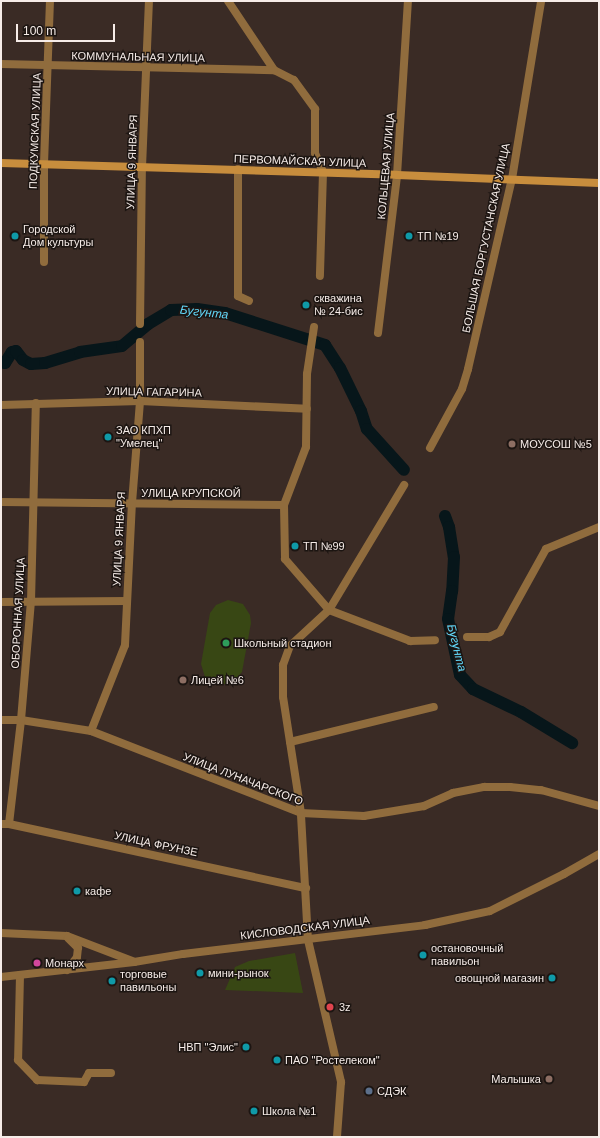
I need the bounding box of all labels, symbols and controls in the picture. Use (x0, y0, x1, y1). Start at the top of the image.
scale bar (18, 16, 117, 42)
text: 100 m (23, 24, 56, 38)
street label: КОММУНАЛЬНАЯ УЛИЦА (71, 49, 205, 65)
street label: ПОДКУМСКАЯ УЛИЦА (26, 73, 44, 189)
street label: КОЛЬЦЕВАЯ УЛИЦА (375, 112, 397, 220)
street label: УЛИЦА 9 ЯНВАРЯ (124, 114, 140, 210)
street label: БОЛЬШАЯ БОРГУСТАНСКАЯ УЛИЦА (459, 142, 513, 334)
street label: ПЕРВОМАЙСКАЯ УЛИЦА (234, 152, 366, 170)
place label: Городской Дом культуры (23, 223, 93, 249)
place label: ТП №19 (417, 229, 459, 243)
marker: Городской Дом культуры (10, 231, 20, 241)
marker: ТП №19 (404, 231, 414, 241)
place label: скважина № 24-бис (314, 292, 363, 318)
marker: скважина № 24-бис (301, 300, 311, 310)
water label: Бугунта (179, 303, 229, 323)
street label: УЛИЦА ГАГАРИНА (106, 385, 202, 399)
place label: ЗАО КПХП "Умелец" (116, 424, 171, 450)
marker: ЗАО КПХП "Умелец" (103, 432, 113, 442)
place label: МОУСОШ №5 (520, 437, 592, 451)
marker: МОУСОШ №5 (507, 439, 517, 449)
street label: УЛИЦА КРУПСКОЙ (141, 486, 241, 500)
street label: УЛИЦА 9 ЯНВАРЯ (110, 491, 128, 587)
place label: ТП №99 (303, 539, 345, 553)
marker: ТП №99 (290, 541, 300, 551)
street label: ОБОРОННАЯ УЛИЦА (8, 557, 28, 669)
water label: Бугунта (443, 623, 469, 673)
place label: Школьный стадион (234, 636, 332, 650)
marker: Школьный стадион (221, 638, 231, 648)
place label: Лицей №6 (191, 673, 244, 687)
marker: Лицей №6 (178, 675, 188, 685)
street label: УЛИЦА ЛУНАЧАРСКОГО (181, 750, 305, 808)
street label: УЛИЦА ФРУНЗЕ (113, 829, 199, 859)
place label: кафе (85, 884, 111, 898)
marker: кафе (72, 886, 82, 896)
street label: КИСЛОВОДСКАЯ УЛИЦА (240, 914, 370, 942)
place label: остановочный павильон (431, 942, 503, 968)
marker: остановочный павильон (418, 950, 428, 960)
place label: Монарх (45, 956, 84, 970)
marker: Монарх (32, 958, 42, 968)
place label: мини-рынок (208, 966, 269, 980)
place label: торговые павильоны (120, 968, 176, 994)
marker: мини-рынок (195, 968, 205, 978)
place label: овощной магазин (455, 971, 544, 985)
marker: овощной магазин (547, 973, 557, 983)
marker: торговые павильоны (107, 976, 117, 986)
place label: 3z (339, 1000, 351, 1014)
marker: 3z (324, 1001, 336, 1013)
place label: НВП "Элис" (178, 1040, 238, 1054)
marker: НВП "Элис" (241, 1042, 251, 1052)
place label: ПАО "Ростелеком" (285, 1053, 380, 1067)
marker: ПАО "Ростелеком" (272, 1055, 282, 1065)
place label: Малышка (491, 1072, 541, 1086)
marker: Малышка (544, 1074, 554, 1084)
place label: СДЭК (377, 1084, 406, 1098)
marker: СДЭК (364, 1086, 374, 1096)
place label: Школа №1 (262, 1104, 316, 1118)
marker: Школа №1 (249, 1106, 259, 1116)

